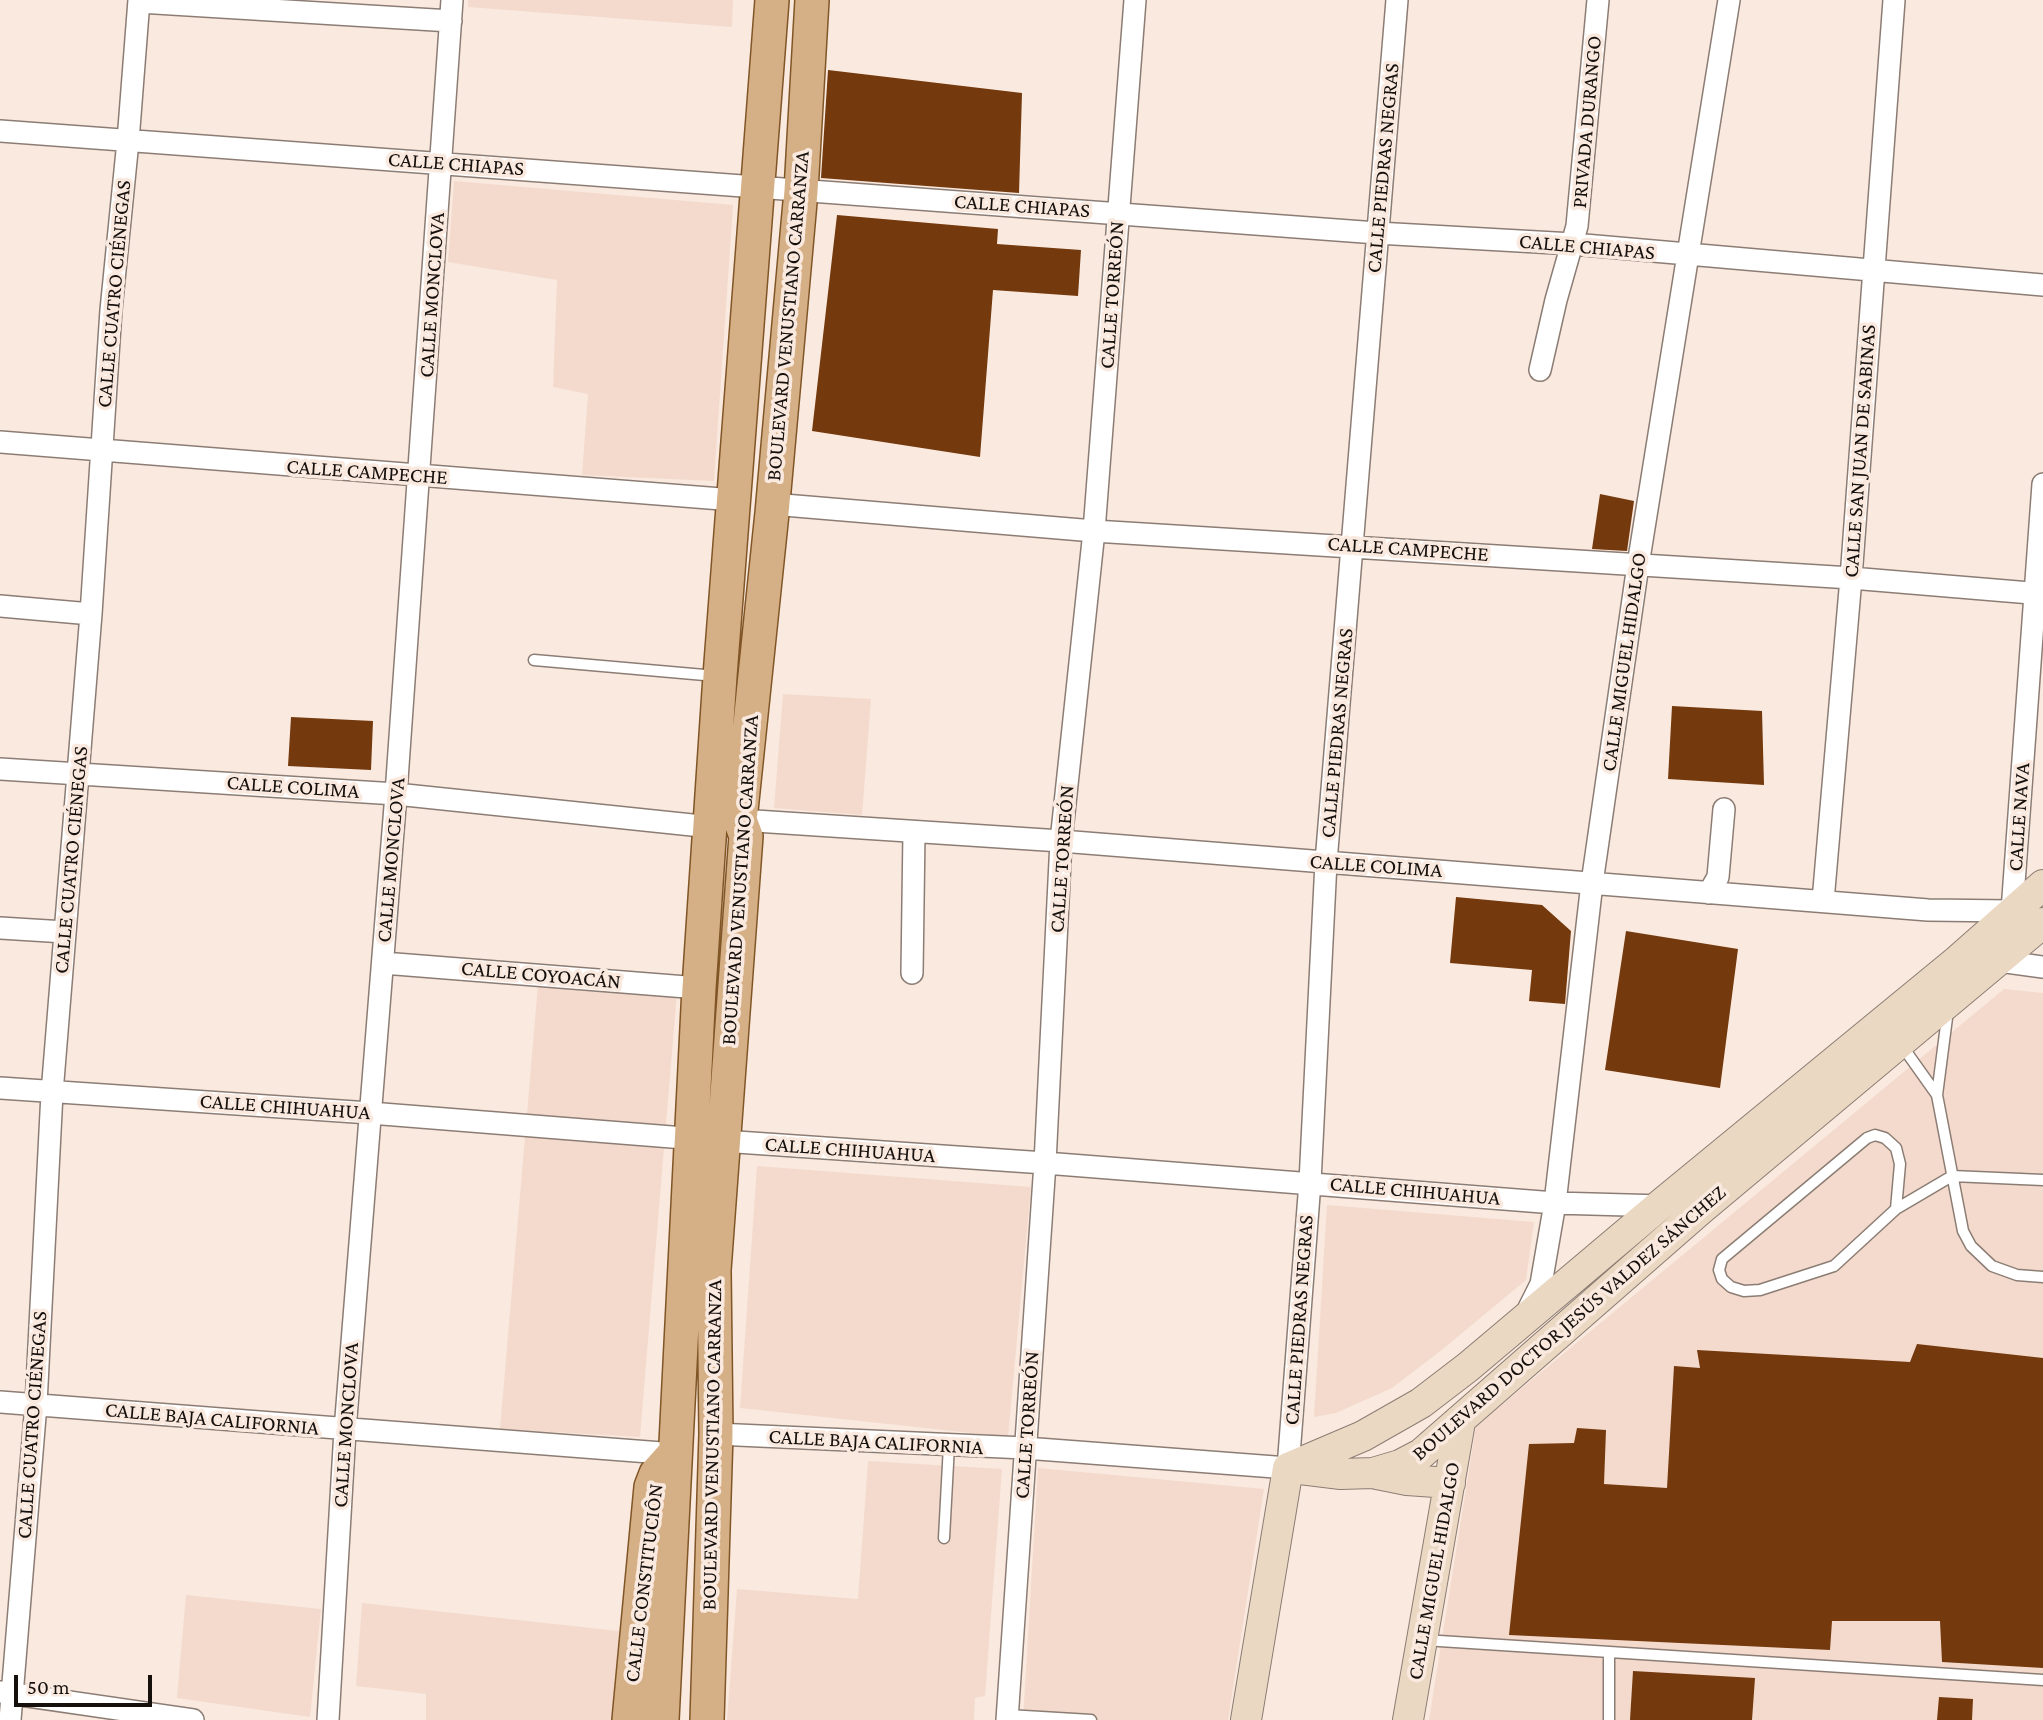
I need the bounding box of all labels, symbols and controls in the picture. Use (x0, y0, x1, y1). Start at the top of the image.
street label: PRIVADA DURANGO (1567, 35, 1607, 209)
street label: CALLE PIEDRAS NEGRAS (1361, 62, 1405, 274)
street label: CALLE CHIAPAS (387, 147, 525, 181)
street label: BOULEVARD VENUSTIANO CARRANZA (761, 150, 815, 482)
street label: CALLE CUATRO CIÉNEGAS (91, 179, 137, 409)
street label: CALLE CHIAPAS (953, 189, 1091, 223)
street label: CALLE MONCLOVA (414, 212, 450, 378)
street label: CALLE TORREÓN (1094, 220, 1130, 370)
street label: CALLE CHIAPAS (1518, 229, 1656, 265)
street label: CALLE SAN JUAN DE SABINAS (1839, 324, 1881, 578)
street label: CALLE CAMPECHE (286, 454, 448, 490)
street label: CALLE CAMPECHE (1327, 531, 1489, 567)
street label: CALLE MIGUEL HIDALGO (1596, 551, 1652, 773)
street label: CALLE PIEDRAS NEGRAS (1315, 627, 1359, 839)
street label: BOULEVARD VENUSTIANO CARRANZA (716, 714, 764, 1046)
street label: CALLE CUATRO CIÉNEGAS (48, 745, 94, 975)
street label: CALLE NAVA (2003, 762, 2035, 872)
street label: CALLE COLIMA (226, 770, 360, 804)
street label: CALLE MONCLOVA (371, 777, 411, 943)
street label: CALLE TORREÓN (1044, 784, 1080, 934)
street label: CALLE COLIMA (1309, 849, 1443, 883)
street label: CALLE COYOACÁN (460, 955, 622, 995)
street label: CALLE CHIHUAHUA (199, 1088, 371, 1126)
street label: CALLE CHIHUAHUA (764, 1131, 936, 1169)
street label: CALLE CHIHUAHUA (1329, 1171, 1501, 1211)
street label: BOULEVARD DOCTOR JESÚS VALDEZ SÁNCHEZ (1407, 1180, 1731, 1466)
street label: CALLE PIEDRAS NEGRAS (1279, 1214, 1319, 1426)
street label: BOULEVARD VENUSTIANO CARRANZA (697, 1279, 727, 1611)
street label: CALLE CUATRO CIÉNEGAS (11, 1310, 53, 1540)
street label: CALLE MONCLOVA (328, 1342, 364, 1508)
street label: CALLE TORREÓN (1009, 1350, 1045, 1500)
street label: CALLE BAJA CALIFORNIA (104, 1397, 320, 1441)
street label: CALLE BAJA CALIFORNIA (768, 1424, 984, 1460)
street label: CALLE MIGUEL HIDALGO (1402, 1460, 1466, 1682)
street label: CALLE CONSTITUCIÔN (619, 1482, 669, 1684)
scale bar (18, 1660, 156, 1704)
text: 50 m (27, 1675, 70, 1699)

